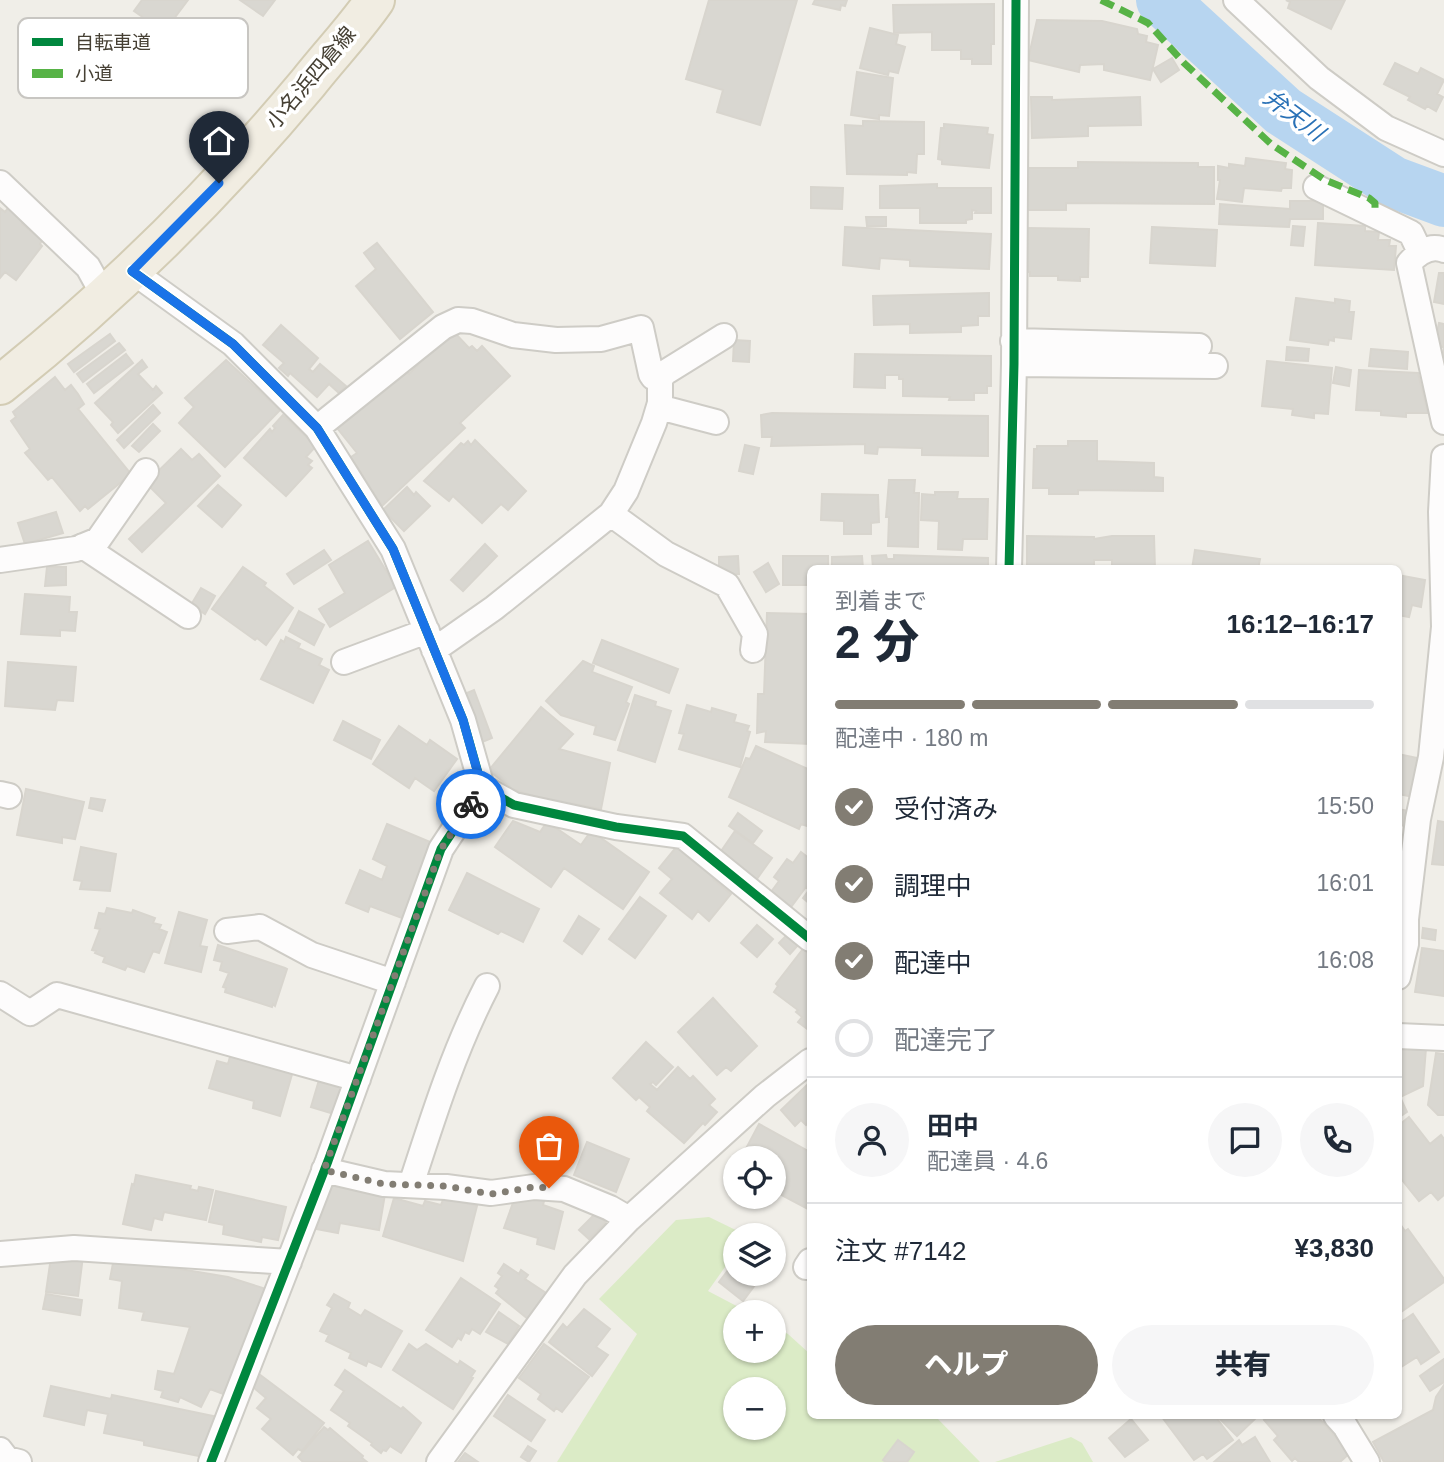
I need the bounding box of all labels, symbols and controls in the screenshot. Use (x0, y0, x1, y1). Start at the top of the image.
legend (18, 18, 248, 98)
street label: 小名浜四倉線 (261, 22, 360, 133)
text: 自転車道 (75, 32, 151, 53)
text: 小道 (75, 63, 113, 84)
water label: 弁天川 (1259, 84, 1332, 148)
pin (189, 111, 249, 183)
icon: home (200, 122, 238, 160)
text: 到着まで (835, 588, 927, 614)
text: 16:12–16:17 (1227, 609, 1374, 639)
text: 2 分 (835, 616, 919, 668)
text: 配達中 · 180 m (835, 725, 988, 751)
courier (436, 769, 506, 839)
icon: bike (452, 785, 490, 823)
icon: check (835, 788, 873, 826)
text: 15:50 (1316, 793, 1374, 819)
text: 受付済み (894, 794, 998, 824)
icon: check (835, 865, 873, 903)
text: 16:01 (1316, 870, 1374, 896)
text: 調理中 (894, 871, 972, 901)
icon: check (835, 942, 873, 980)
text: 16:08 (1316, 947, 1374, 973)
text: 配達中 (894, 948, 972, 978)
text: 配達完了 (894, 1025, 998, 1055)
button: person (835, 1103, 909, 1177)
button: chat (1208, 1103, 1282, 1177)
button: phone (1300, 1103, 1374, 1177)
text: 田中 (927, 1111, 979, 1141)
pin (519, 1116, 579, 1188)
icon: bag (530, 1127, 568, 1165)
map controls (723, 1146, 786, 1440)
button: locate (723, 1146, 786, 1209)
text: 配達員 · 4.6 (927, 1148, 1048, 1174)
button: layers (723, 1223, 786, 1286)
text: ¥3,830 (1294, 1233, 1374, 1263)
text: 注文 #7142 (835, 1236, 967, 1266)
button: + (723, 1300, 786, 1363)
button: ヘルプ (835, 1325, 1098, 1405)
button: 共有 (1112, 1325, 1374, 1405)
button: − (723, 1377, 786, 1440)

